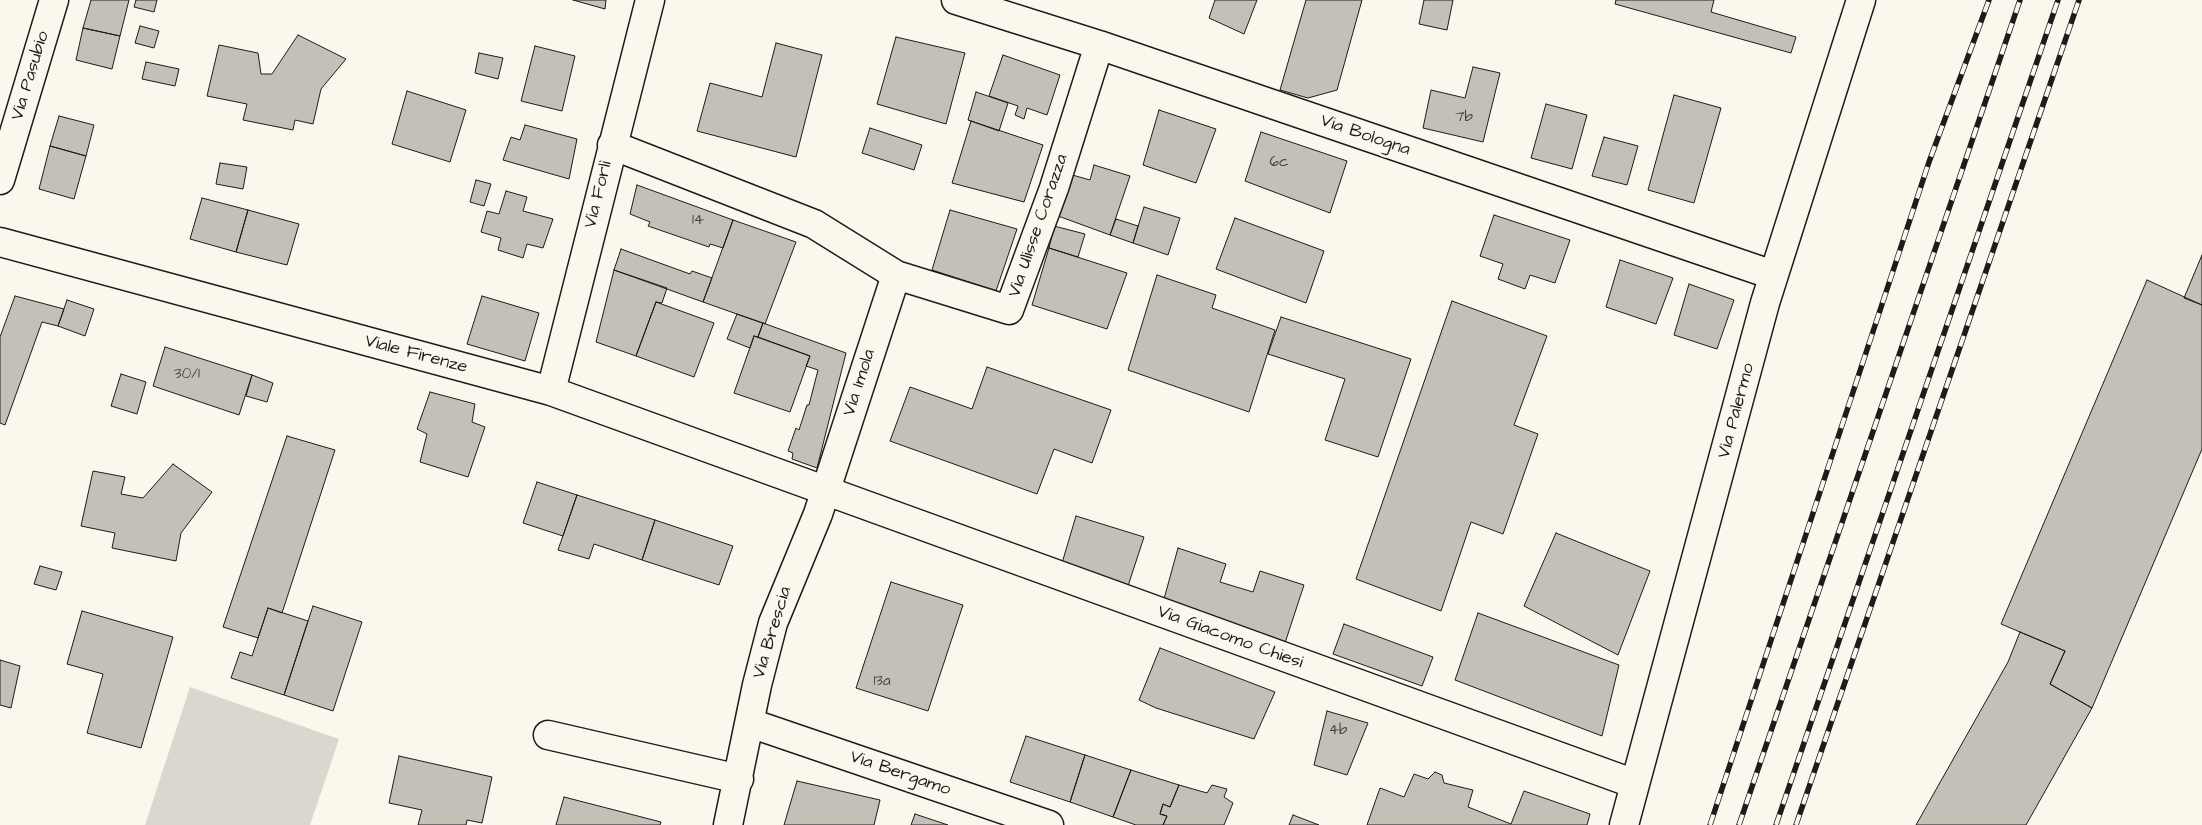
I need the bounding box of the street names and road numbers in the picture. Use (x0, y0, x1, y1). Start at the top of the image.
street label: Via Pasubio (7, 29, 55, 123)
street label: Via Bologna (1317, 111, 1413, 161)
street label: Via Ulisse Corazza (1004, 152, 1074, 300)
street label: Via Forlì (580, 159, 618, 231)
street label: Viale Firenze (362, 331, 470, 379)
street label: Via Imola (839, 347, 881, 419)
street label: Via Palermo (1714, 361, 1760, 461)
street label: Via Brescia (749, 584, 797, 682)
street label: Via Giacomo Chiesi (1154, 602, 1306, 674)
street label: Via Bergamo (847, 747, 953, 801)

